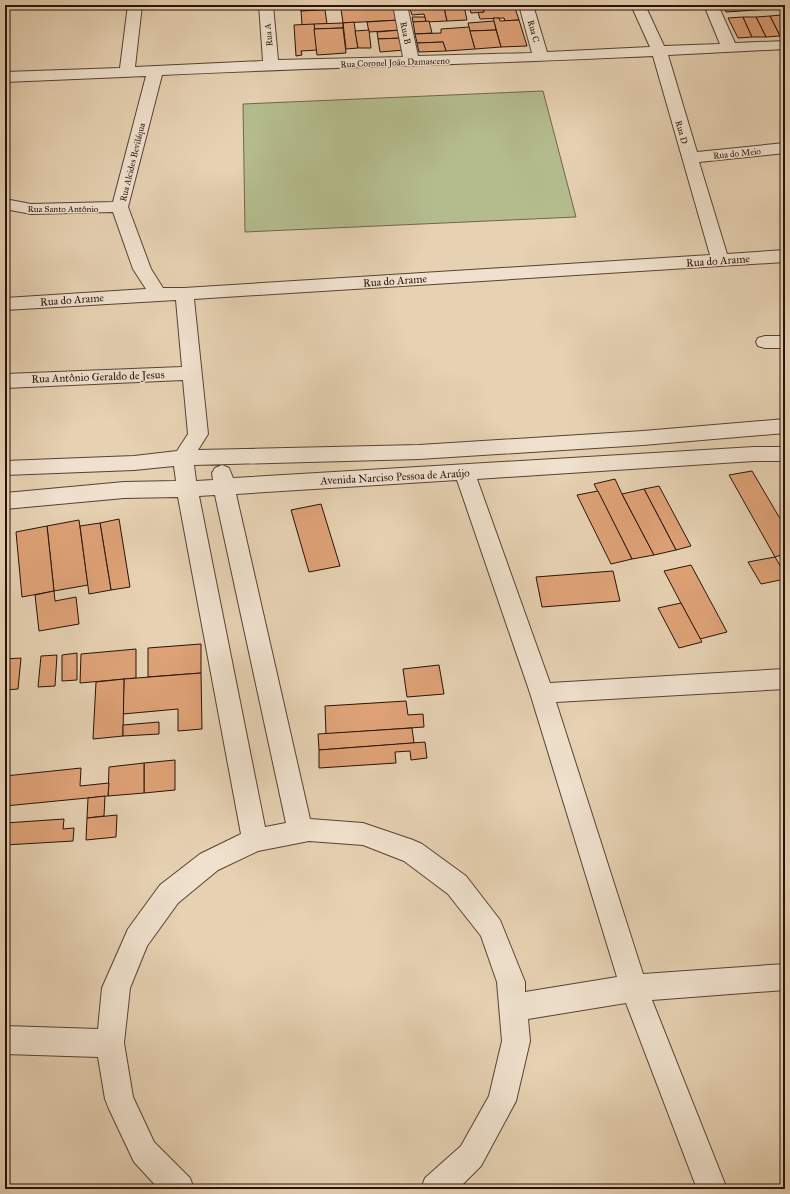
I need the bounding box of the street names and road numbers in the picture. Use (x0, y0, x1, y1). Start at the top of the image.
street label: Rua C (526, 18, 542, 44)
street label: Rua B (398, 21, 414, 45)
street label: Rua A (262, 23, 274, 47)
street label: Rua Coronel João Damasceno (340, 55, 450, 70)
street label: Rua D (673, 119, 691, 145)
street label: Rua Alcides Beviláqua (117, 121, 148, 203)
street label: Rua do Meio (713, 145, 762, 161)
street label: Rua Santo Antônio (28, 203, 99, 214)
street label: Rua do Arame (686, 252, 751, 270)
street label: Rua do Arame (363, 272, 428, 290)
street label: Rua do Arame (40, 291, 105, 309)
street label: Rua Antônio Geraldo de Jesus (31, 368, 165, 387)
street label: Avenida Narciso Pessoa de Araújo (319, 467, 470, 487)

